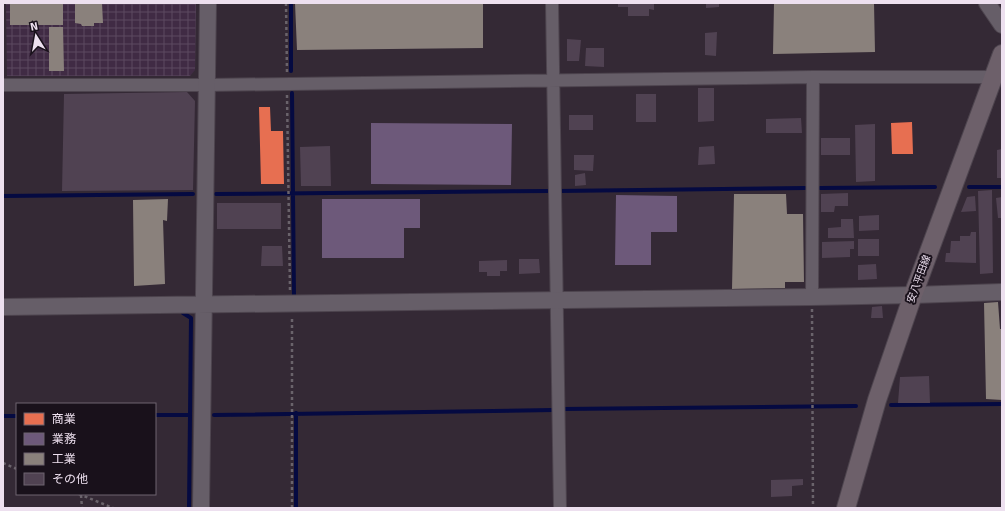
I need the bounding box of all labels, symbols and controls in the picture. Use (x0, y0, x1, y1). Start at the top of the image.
north arrow (16, 16, 56, 56)
text: N (29, 20, 39, 34)
street label: 安八平田線 (905, 253, 933, 305)
legend (16, 403, 156, 495)
text: 商業 (52, 412, 76, 427)
text: 業務 (52, 432, 76, 447)
text: 工業 (52, 452, 76, 467)
text: その他 (52, 472, 88, 487)

